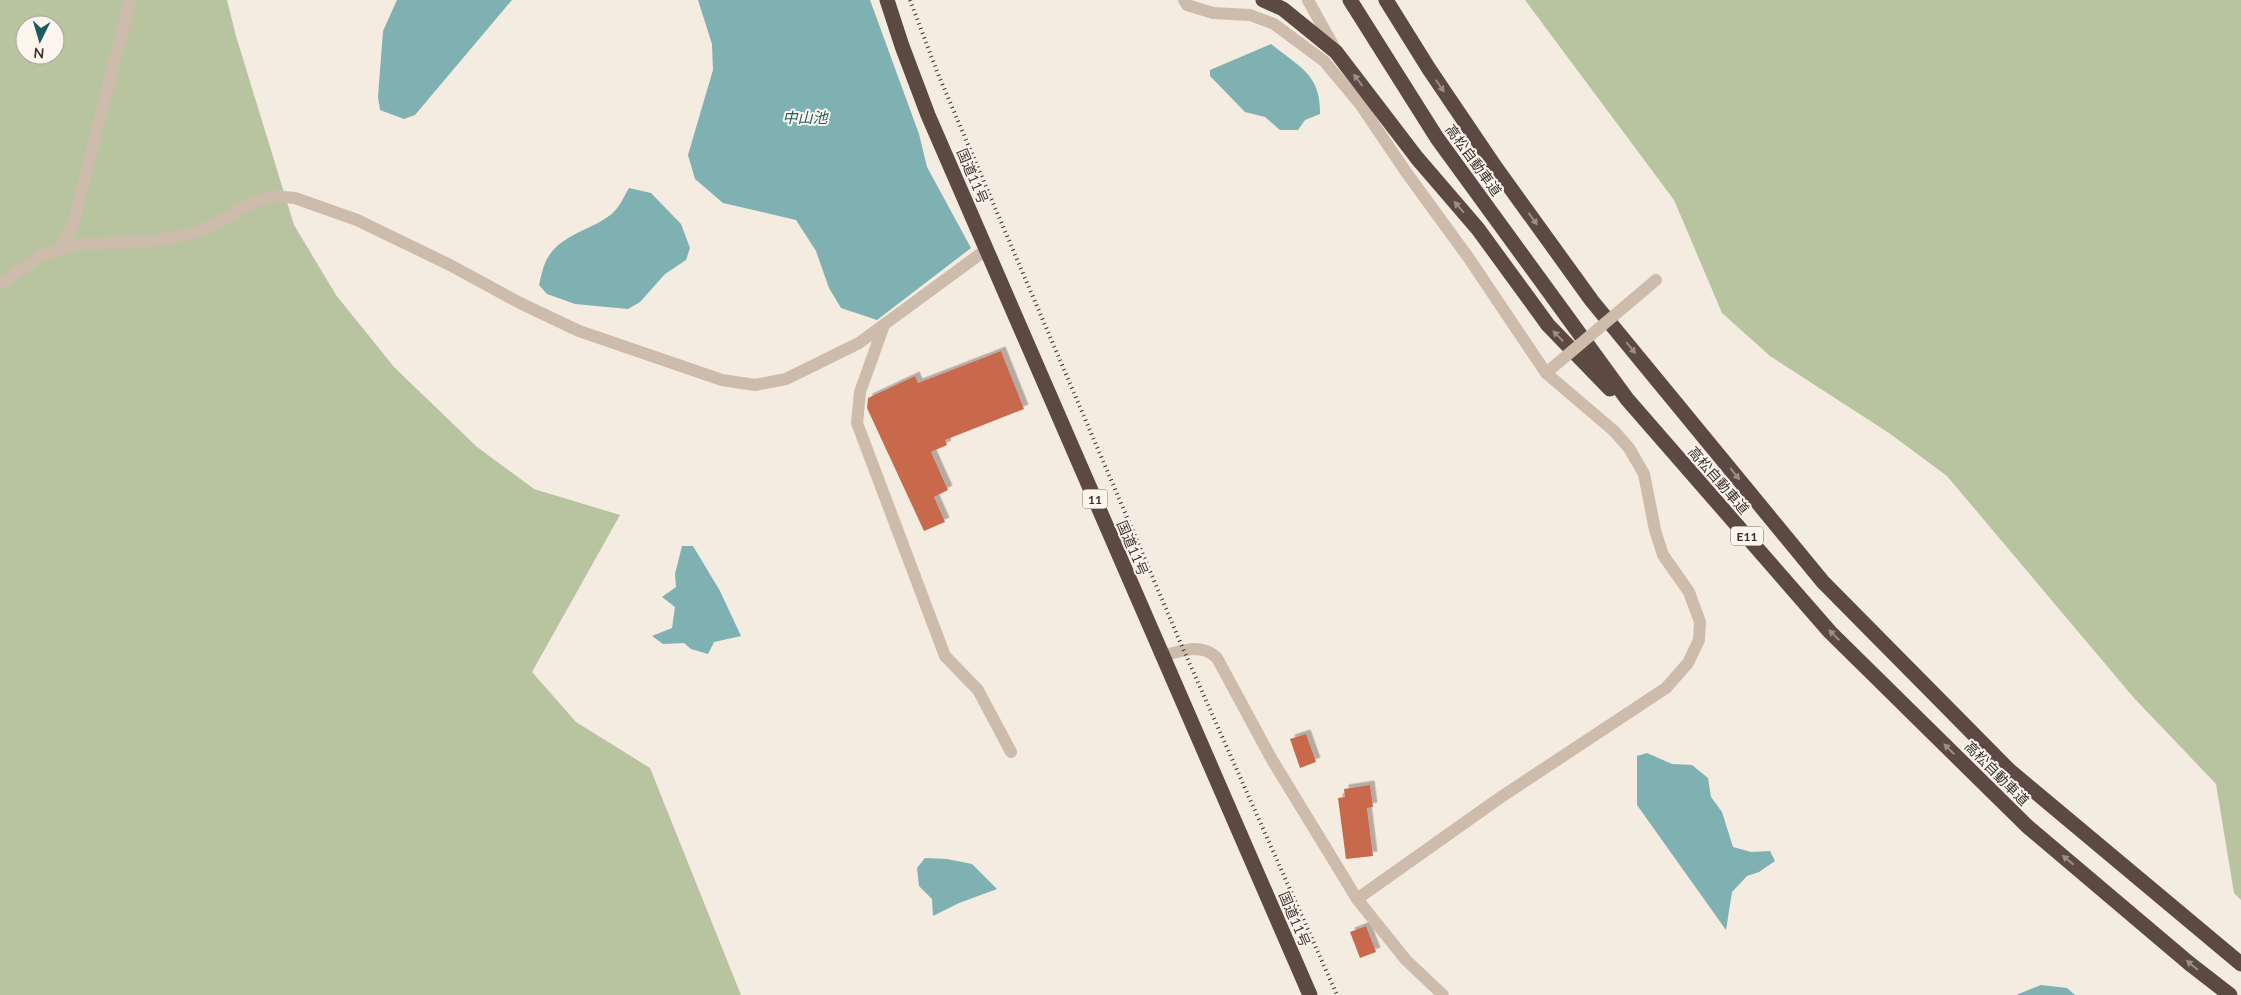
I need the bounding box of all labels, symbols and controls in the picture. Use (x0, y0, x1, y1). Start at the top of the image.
north arrow (15, 15, 65, 65)
text: N (33, 45, 45, 62)
one-way arrow (1353, 73, 1363, 87)
one-way arrow (1435, 79, 1445, 92)
water label: 中山池 (782, 108, 829, 126)
street label: 高松自動車道 (1442, 121, 1506, 199)
street label: 国道11号 (954, 146, 992, 206)
one-way arrow (1453, 202, 1465, 214)
one-way arrow (1528, 212, 1538, 226)
one-way arrow (1552, 330, 1564, 342)
one-way arrow (1626, 342, 1637, 355)
street label: 高松自動車道 (1685, 443, 1753, 517)
one-way arrow (1729, 467, 1740, 480)
road number: 11 (1082, 489, 1108, 508)
street label: 国道11号 (1114, 518, 1152, 578)
road number: E11 (1731, 526, 1763, 546)
one-way arrow (1828, 629, 1840, 641)
street label: 高松自動車道 (1961, 737, 2033, 809)
one-way arrow (1944, 743, 1956, 755)
one-way arrow (2062, 854, 2074, 866)
street label: 国道11号 (1276, 889, 1314, 949)
one-way arrow (2186, 960, 2199, 971)

